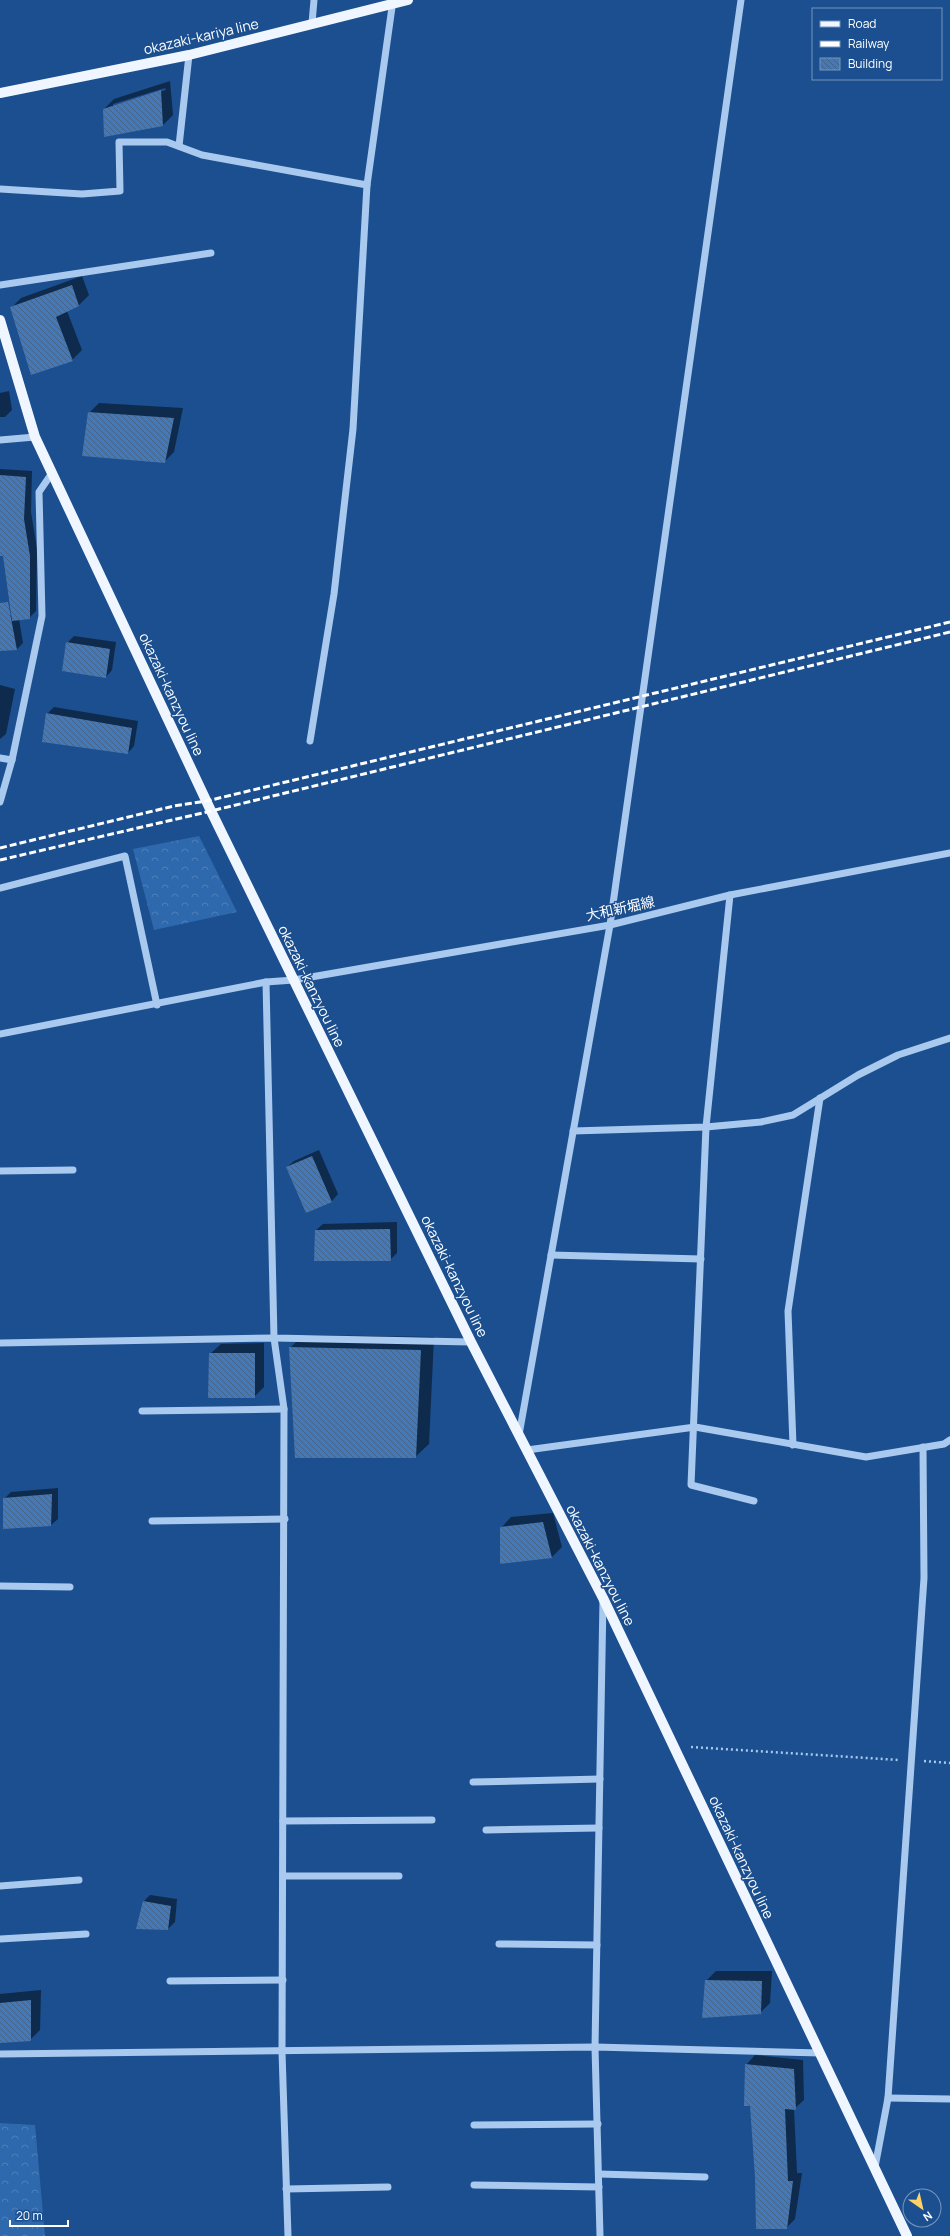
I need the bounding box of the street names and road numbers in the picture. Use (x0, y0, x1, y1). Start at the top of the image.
street label: okazaki-kariya line (142, 14, 260, 58)
street label: okazaki-kanzyou line (135, 629, 209, 759)
street label: 大和新堀線 (584, 891, 656, 925)
street label: okazaki-kanzyou line (274, 922, 350, 1050)
street label: okazaki-kanzyou line (417, 1212, 493, 1340)
street label: okazaki-kanzyou line (562, 1501, 640, 1629)
street label: okazaki-kanzyou line (705, 1792, 779, 1922)

